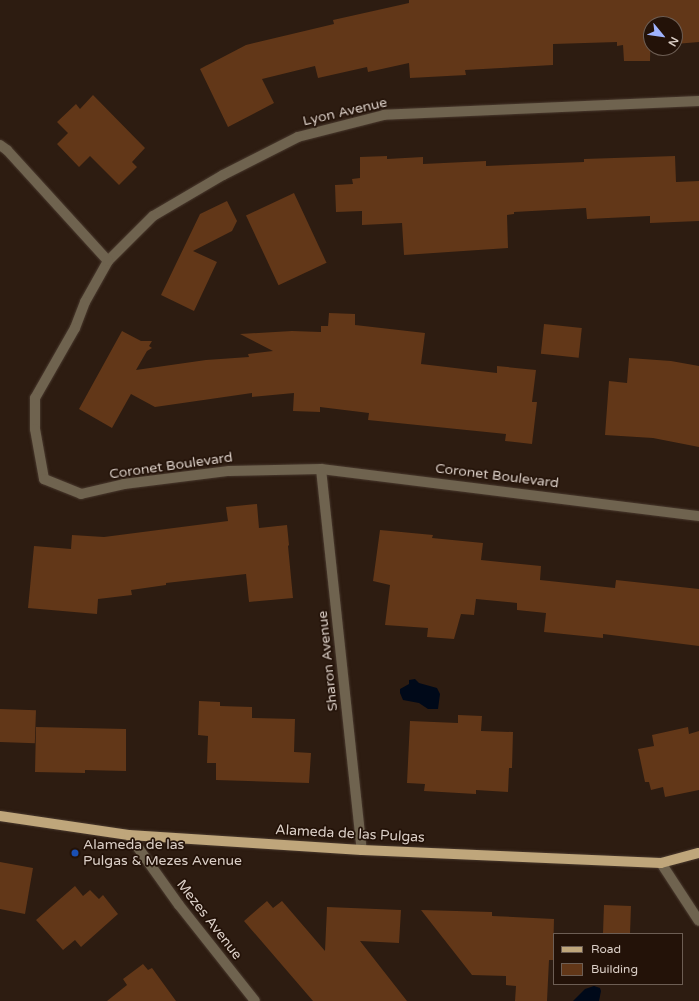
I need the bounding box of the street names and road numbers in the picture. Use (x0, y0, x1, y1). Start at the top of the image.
street label: Lyon Avenue (301, 94, 389, 130)
street label: Coronet Boulevard (108, 449, 234, 483)
street label: Coronet Boulevard (434, 460, 560, 492)
street label: Sharon Avenue (314, 610, 342, 712)
street label: Alameda de las Pulgas (275, 822, 425, 846)
street label: Mezes Avenue (173, 877, 245, 963)

